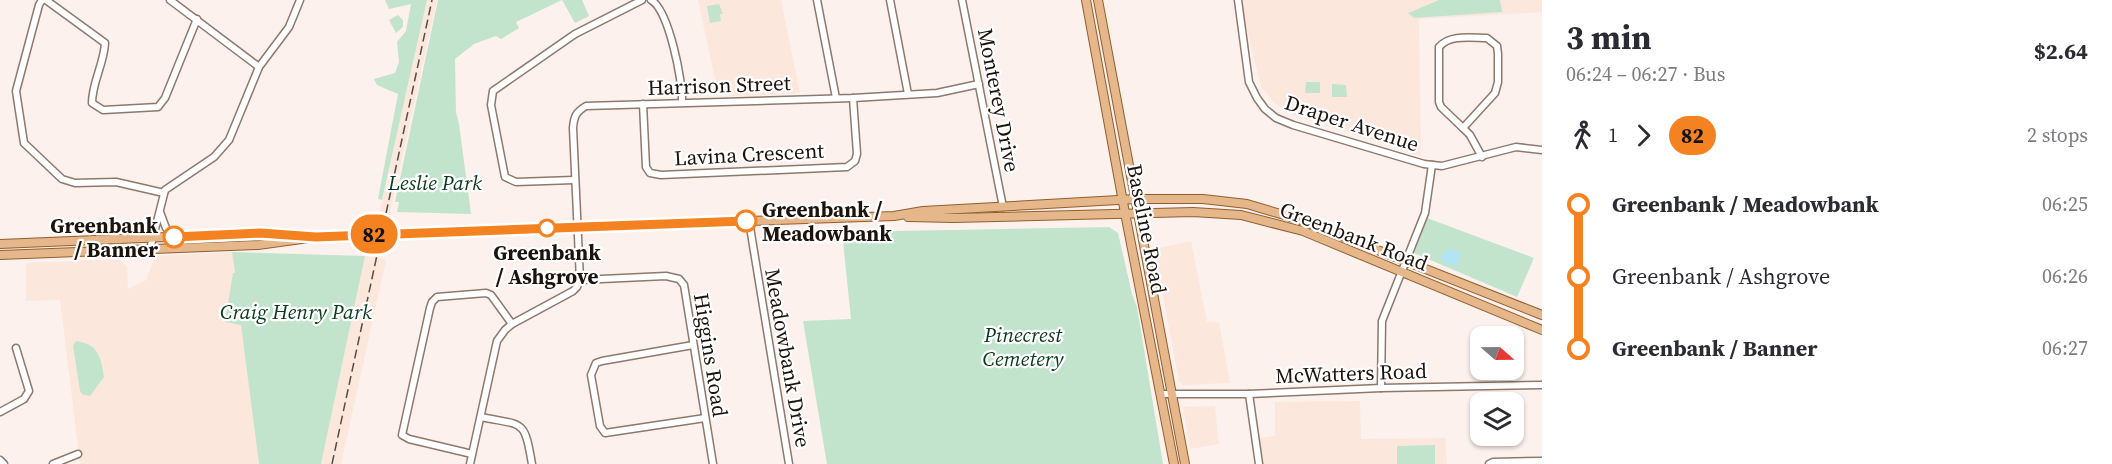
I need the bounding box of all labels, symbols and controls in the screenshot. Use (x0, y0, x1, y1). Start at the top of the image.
text: 3 min (1566, 15, 1652, 60)
street label: Monterey Drive (971, 26, 1027, 174)
text: $2.64 (2034, 36, 2088, 66)
text: 06:24 – 06:27 · Bus (1566, 60, 1725, 88)
street label: Harrison Street (647, 68, 791, 102)
street label: Draper Avenue (1281, 88, 1423, 158)
icon: walk (1566, 119, 1599, 152)
icon: forward (1627, 119, 1660, 152)
text: 1 (1608, 121, 1618, 149)
text: 82 (1681, 121, 1704, 150)
text: 2 stops (2027, 121, 2088, 149)
street label: Lavina Crescent (673, 136, 825, 172)
street label: Baseline Road (1120, 161, 1174, 297)
park label: Leslie Park (387, 168, 482, 197)
text: Greenbank / Meadowbank (1612, 189, 1879, 219)
text: 06:25 (2042, 190, 2088, 218)
street label: Greenbank Road (1276, 194, 1432, 278)
place label: Greenbank / Meadowbank (762, 195, 892, 248)
marker: Greenbank / Meadowbank (735, 210, 757, 232)
place label: Greenbank / Banner (50, 211, 158, 264)
line badge: 82 (347, 214, 401, 254)
marker: Greenbank / Ashgrove (538, 219, 556, 237)
text: 82 (363, 220, 385, 249)
marker: Greenbank / Banner (163, 226, 185, 248)
place label: Greenbank / Ashgrove (493, 238, 601, 291)
text: Greenbank / Ashgrove (1612, 261, 1830, 291)
text: 06:26 (2042, 262, 2088, 290)
street label: Meadowbank Drive (758, 266, 818, 450)
street label: Higgins Road (687, 291, 735, 419)
park label: Craig Henry Park (220, 297, 372, 326)
park label: Pinecrest Cemetery (983, 320, 1064, 373)
north arrow (1470, 326, 1524, 380)
map controls (1470, 326, 1524, 446)
text: Greenbank / Banner (1612, 333, 1818, 363)
text: 06:27 (2042, 334, 2088, 362)
street label: McWatters Road (1275, 356, 1427, 390)
button: layers (1470, 392, 1524, 446)

